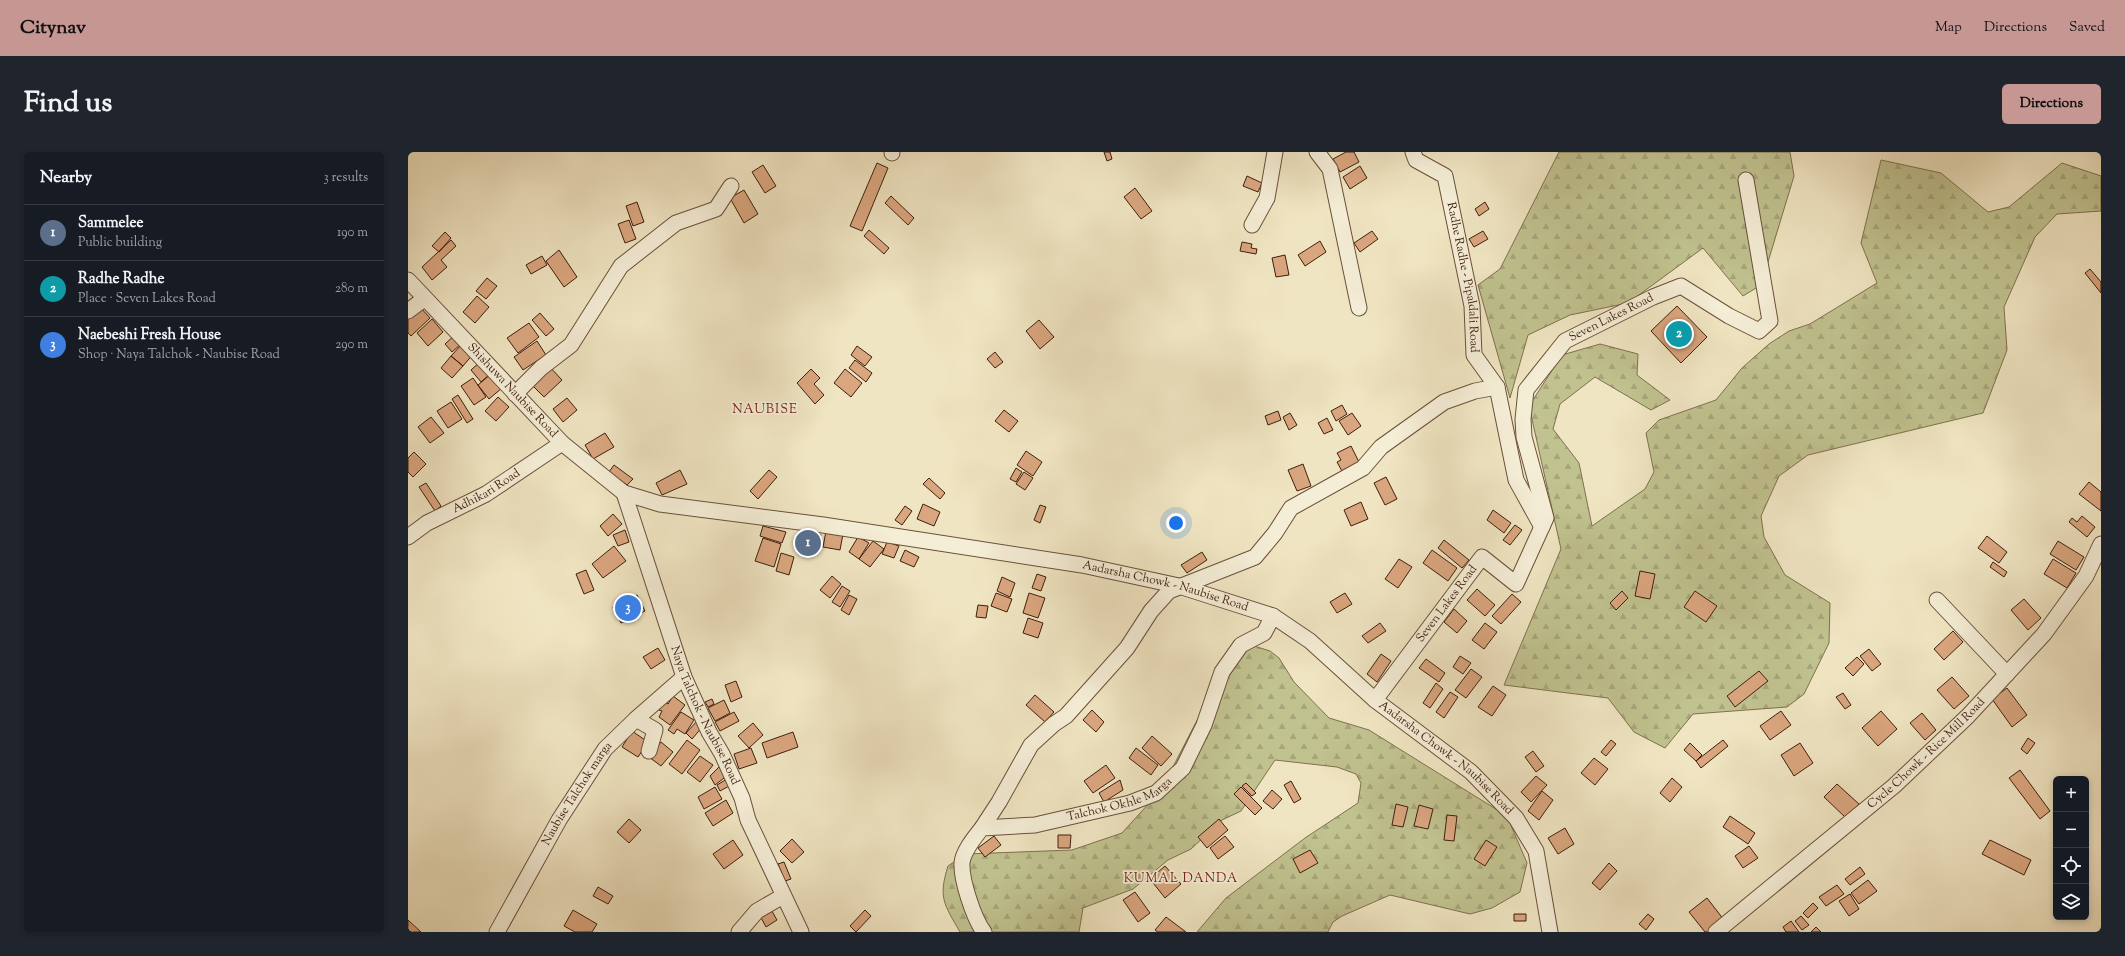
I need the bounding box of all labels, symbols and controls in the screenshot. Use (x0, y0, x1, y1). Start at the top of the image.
text: Citynav (20, 15, 86, 42)
text: Map (1935, 18, 1962, 38)
text: Directions (1984, 18, 2047, 38)
text: Saved (2069, 18, 2105, 38)
text: Find us (24, 84, 112, 124)
button: Directions (2002, 84, 2101, 124)
text: Nearby (40, 166, 92, 190)
text: 3 results (323, 169, 368, 187)
street label: Radhe Radhe - Pipaldali Road (1442, 201, 1483, 353)
text: Sammelee (78, 213, 143, 234)
text: 1 (51, 224, 55, 242)
text: 190 m (337, 224, 368, 242)
text: Public building (78, 234, 162, 252)
text: Radhe Radhe (78, 269, 164, 290)
text: 2 (50, 280, 56, 298)
text: 280 m (335, 280, 368, 298)
street label: Seven Lakes Road (1566, 289, 1657, 347)
text: Place · Seven Lakes Road (78, 290, 216, 308)
pin: 2 (1666, 319, 1692, 349)
text: Naebeshi Fresh House (78, 325, 221, 346)
text: 3 (50, 336, 56, 354)
text: 290 m (335, 336, 368, 354)
street label: Shishuwa Naubise Road (463, 339, 562, 442)
text: Shop · Naya Talchok - Naubise Road (78, 346, 280, 364)
district label: NAUBISE (732, 401, 798, 419)
street label: Adhikari Road (449, 464, 524, 518)
your location (1166, 513, 1186, 533)
pin: 1 (795, 528, 821, 558)
street label: Aadarsha Chowk - Naubise Road (1081, 556, 1251, 617)
street label: Seven Lakes Road (1412, 561, 1482, 646)
pin: 3 (615, 593, 641, 623)
street label: Naya Talchok - Naubise Road (665, 644, 744, 788)
street label: Cycle Chowk - Rice Mill Road (1863, 694, 1990, 813)
street label: Aadarsha Chowk - Naubise Road (1375, 697, 1518, 819)
street label: Naubise Talchok marga (538, 737, 617, 849)
street label: Talchok Okhle Marga (1065, 773, 1177, 826)
map controls (2053, 776, 2089, 920)
button: + (2053, 776, 2089, 812)
button: − (2053, 812, 2089, 848)
button: locate (2053, 848, 2089, 884)
district label: KUMAL DANDA (1124, 870, 1238, 888)
button: layers (2053, 884, 2089, 920)

